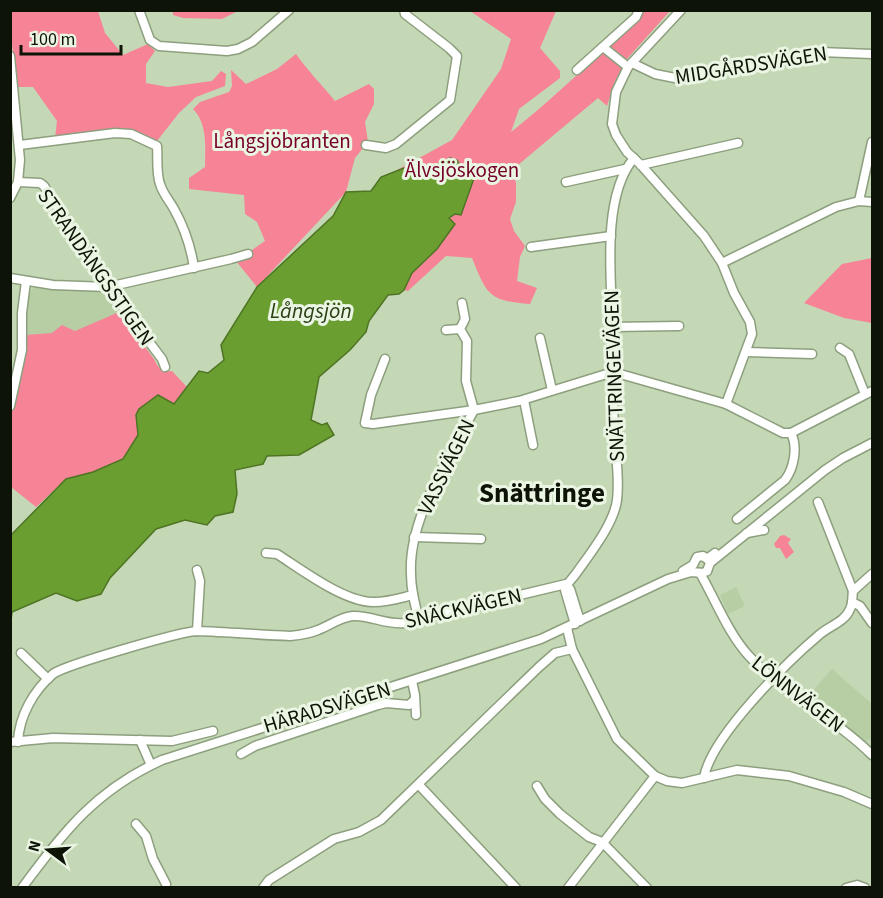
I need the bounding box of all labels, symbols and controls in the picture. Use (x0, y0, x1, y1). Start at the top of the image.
scale bar (21, 18, 122, 56)
text: 100 m (30, 27, 75, 52)
street label: MIDGÅRDSVÄGEN (673, 38, 829, 92)
park label: Långsjöbranten (213, 126, 351, 156)
park label: Älvsjöskogen (405, 155, 519, 185)
street label: STRANDÄNGSSTIGEN (30, 182, 162, 352)
street label: SNÄTTRINGEVÄGEN (596, 290, 632, 462)
water label: Långsjön (270, 295, 352, 327)
street label: VASSVÄGEN (410, 414, 482, 520)
district label: Snättringe (479, 474, 605, 513)
street label: SNÄCKVÄGEN (402, 580, 524, 636)
street label: LÖNNVÄGEN (745, 648, 851, 740)
street label: HÄRADSVÄGEN (260, 673, 394, 741)
north arrow (18, 820, 78, 880)
text: N (23, 838, 47, 854)

